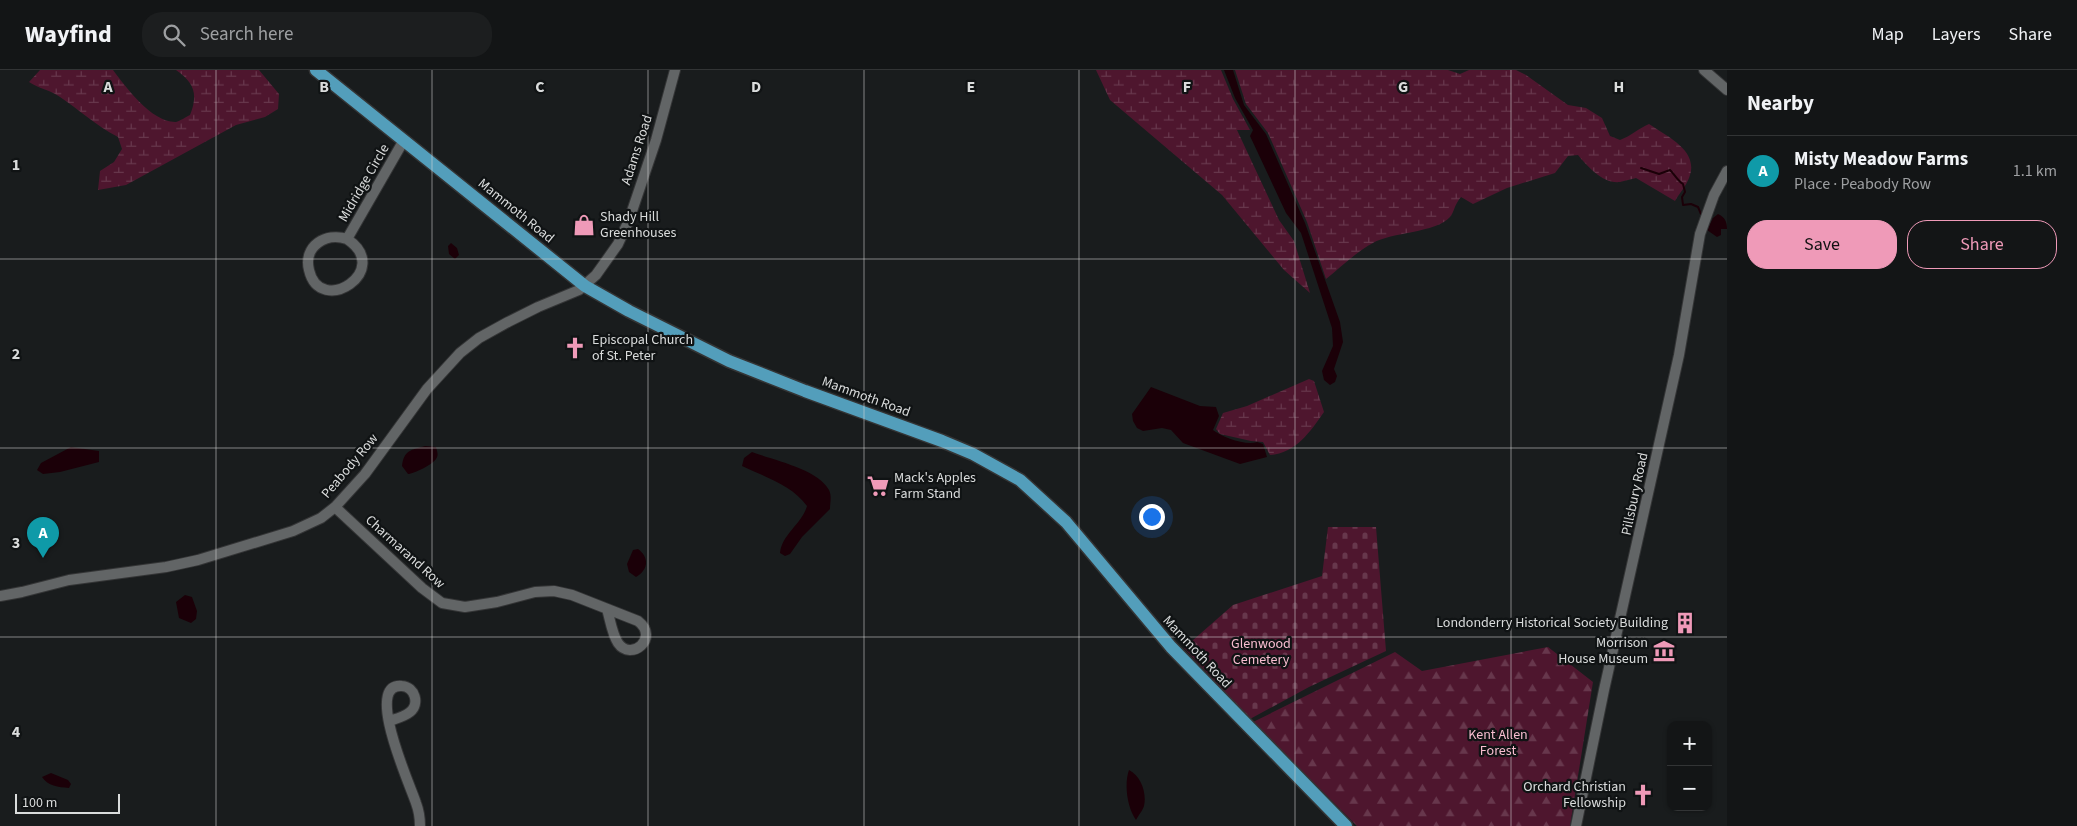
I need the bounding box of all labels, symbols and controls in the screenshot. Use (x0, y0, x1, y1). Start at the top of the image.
search box (142, 12, 492, 57)
text: Wayfind (25, 17, 112, 52)
icon: search (160, 21, 188, 49)
text: Search here (200, 21, 293, 48)
text: Map (1872, 22, 1904, 47)
text: Layers (1932, 22, 1981, 47)
text: Share (2009, 22, 2052, 47)
text: A (102, 76, 113, 98)
text: B (319, 76, 329, 98)
text: C (535, 76, 545, 98)
text: D (751, 76, 761, 98)
text: E (967, 76, 975, 98)
text: F (1183, 76, 1191, 98)
text: G (1398, 76, 1408, 98)
text: H (1614, 76, 1624, 98)
text: Nearby (1747, 88, 1814, 118)
street label: Adams Road (616, 112, 658, 188)
street label: Midridge Circle (334, 140, 394, 226)
text: Misty Meadow Farms (1794, 146, 1968, 173)
text: 1 (12, 154, 20, 176)
text: A (1758, 160, 1768, 182)
text: 1.1 km (2013, 160, 2057, 182)
text: Place · Peabody Row (1794, 173, 1931, 195)
street label: Mammoth Road (474, 174, 558, 248)
place label: Shady Hill Greenhouses (600, 207, 677, 243)
shop icon: Shady Hill Greenhouses (571, 212, 597, 238)
button: Save (1747, 220, 1897, 269)
button: Share (1907, 220, 2057, 269)
place label: Episcopal Church of St. Peter (592, 330, 693, 366)
church icon: Episcopal Church of St. Peter (562, 335, 588, 361)
text: 2 (12, 343, 20, 365)
street label: Mammoth Road (819, 372, 913, 422)
street label: Peabody Row (317, 429, 383, 503)
street label: Pillsbury Road (1616, 451, 1654, 537)
place label: Mack's Apples Farm Stand (894, 468, 976, 504)
supermarket icon: Mack's Apples Farm Stand (865, 473, 891, 499)
your location (1139, 504, 1165, 530)
street label: Charmarand Row (361, 511, 449, 593)
pin: A (27, 517, 59, 558)
text: 3 (12, 532, 20, 554)
building icon: Londonderry Historical Society Building (1672, 610, 1698, 636)
street label: Mammoth Road (1158, 611, 1236, 693)
place label: Londonderry Historical Society Building (1436, 613, 1668, 633)
place label: Morrison House Museum (1558, 633, 1648, 669)
park label: Glenwood Cemetery (1231, 634, 1291, 670)
museum icon: Morrison House Museum (1651, 638, 1677, 664)
text: 4 (12, 721, 21, 743)
map controls (1667, 721, 1712, 811)
button: + (1667, 721, 1712, 766)
park label: Kent Allen Forest (1468, 725, 1528, 761)
button: − (1667, 766, 1712, 811)
place label: Orchard Christian Fellowship (1523, 777, 1626, 813)
church icon: Orchard Christian Fellowship (1630, 782, 1656, 808)
scale bar (15, 791, 120, 814)
text: 100 m (22, 793, 57, 813)

